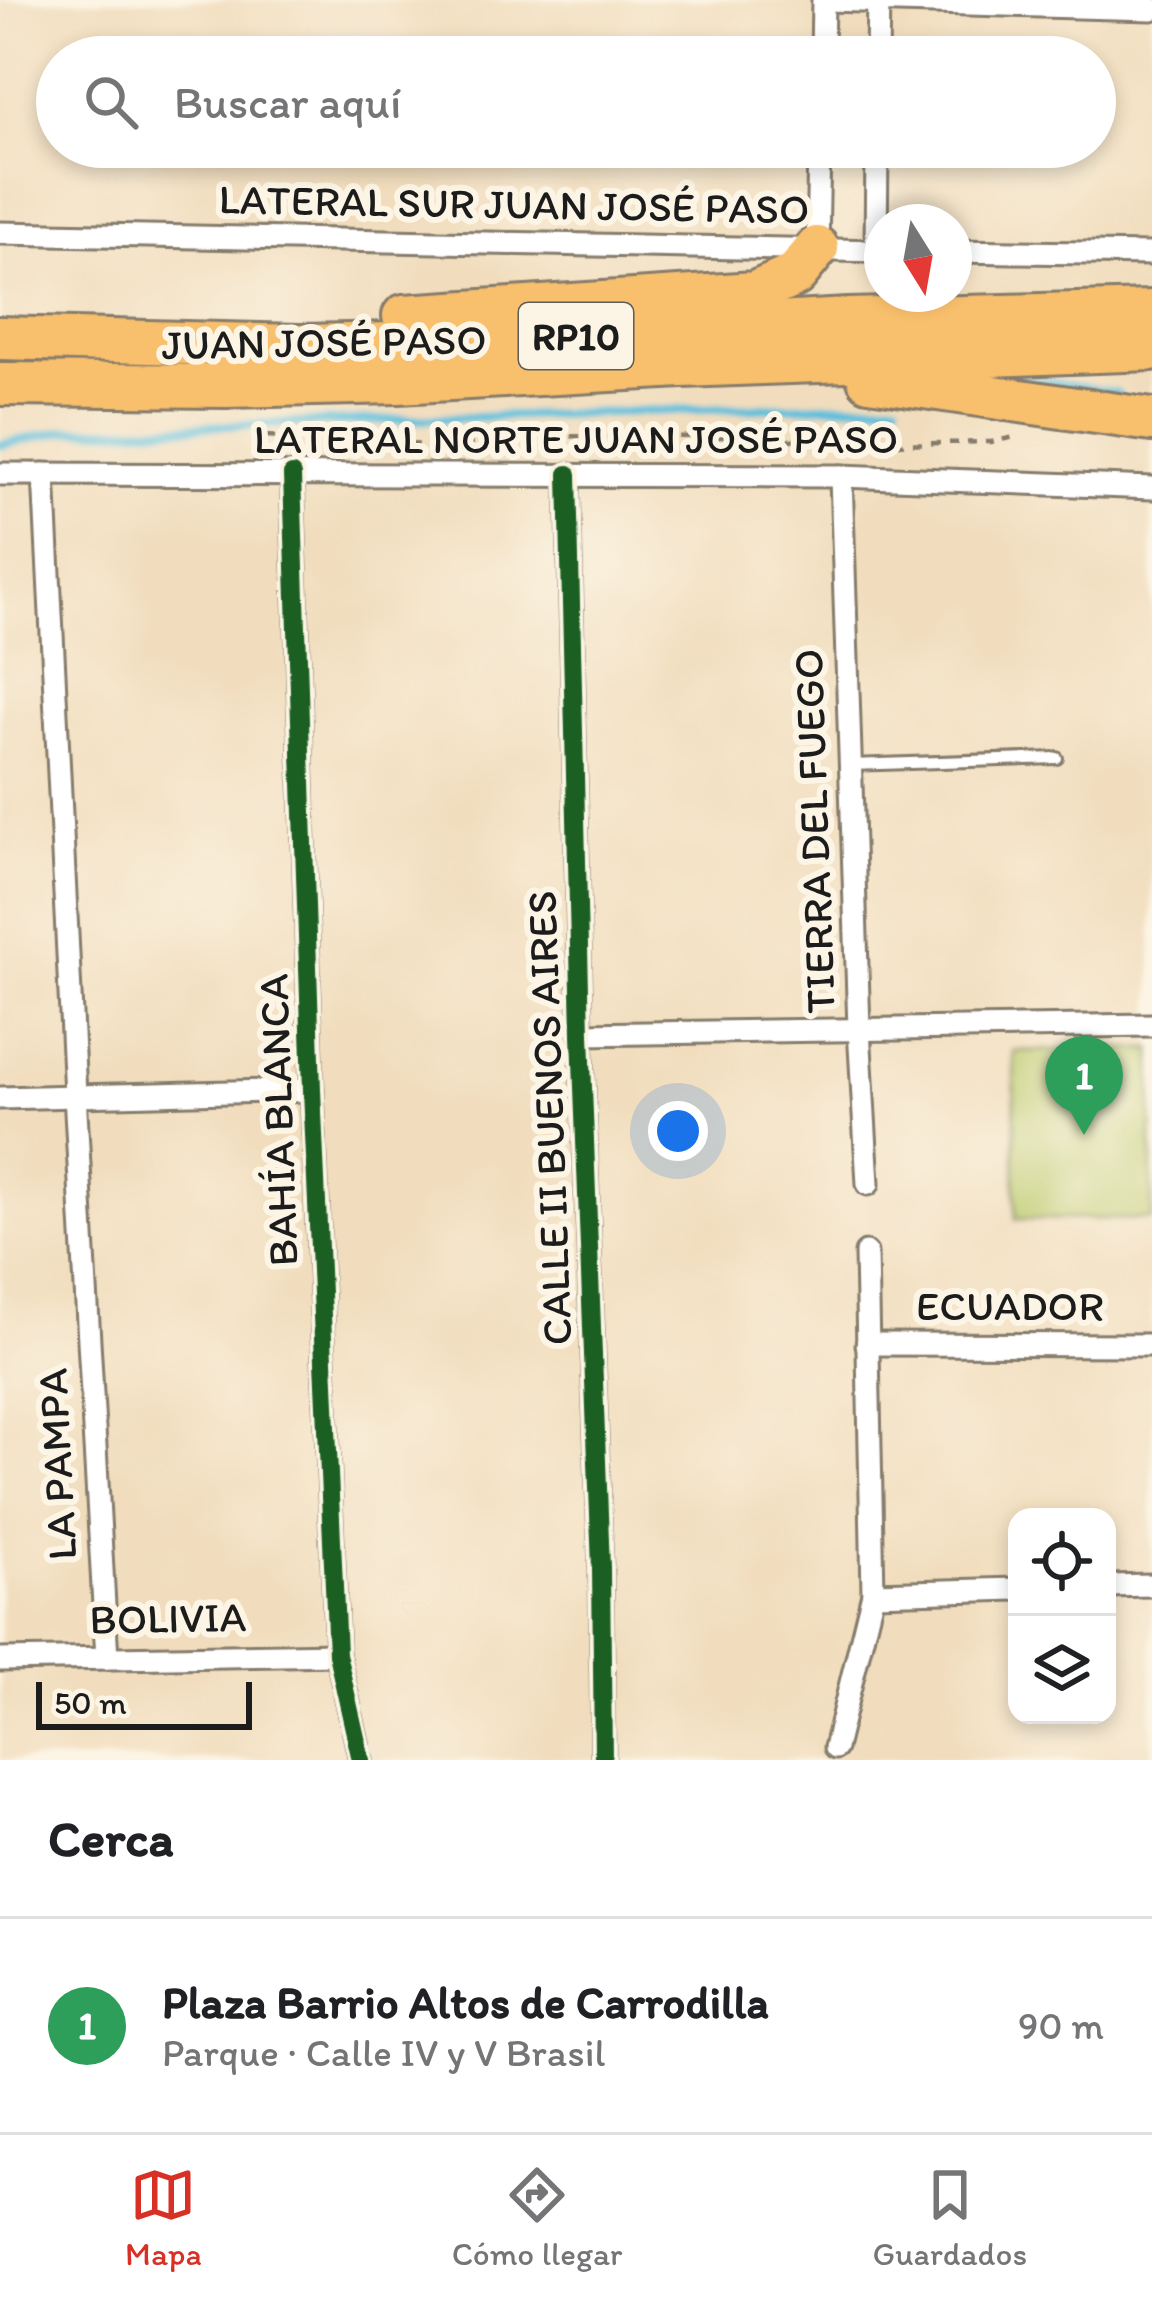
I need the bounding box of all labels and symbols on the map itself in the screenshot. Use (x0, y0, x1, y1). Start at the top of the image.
street label: LATERAL SUR JUAN JOSÉ PASO (218, 173, 810, 235)
north arrow (864, 204, 972, 312)
road number: RP10 (519, 303, 633, 369)
street label: JUAN JOSÉ PASO (161, 314, 487, 370)
street label: LATERAL NORTE JUAN JOSÉ PASO (254, 413, 898, 464)
street label: TIERRA DEL FUEGO (782, 648, 846, 1014)
street label: CALLE II BUENOS AIRES (516, 890, 582, 1346)
street label: BAHÍA BLANCA (247, 973, 309, 1267)
pin: 1 (1045, 1036, 1123, 1135)
your location (648, 1101, 708, 1161)
street label: ECUADOR (916, 1280, 1104, 1331)
street label: LA PAMPA (27, 1367, 87, 1561)
street label: BOLIVIA (89, 1591, 247, 1645)
scale bar (36, 1676, 252, 1729)

